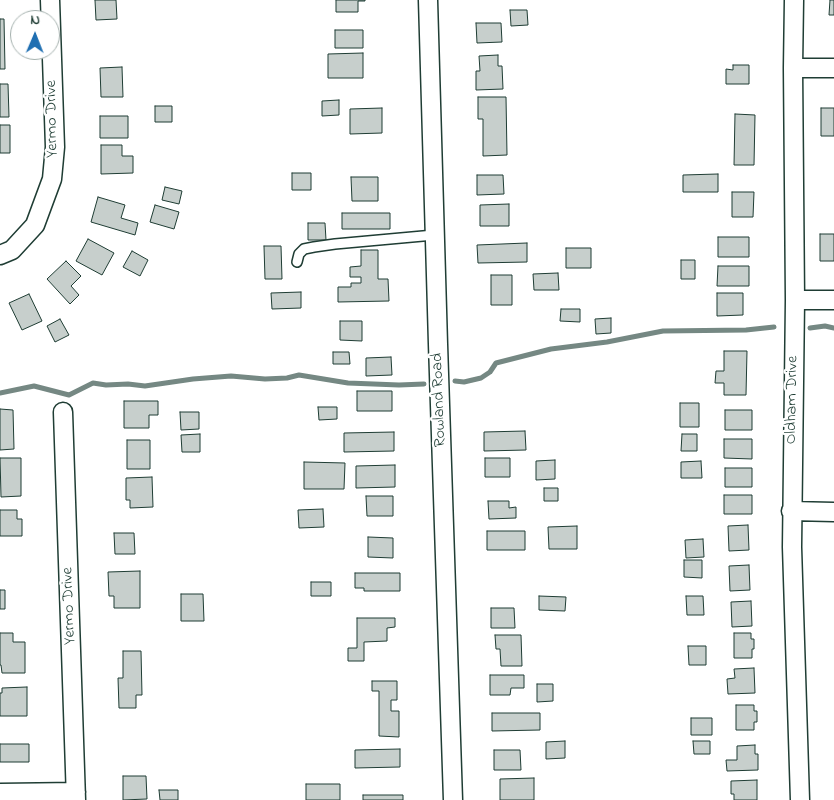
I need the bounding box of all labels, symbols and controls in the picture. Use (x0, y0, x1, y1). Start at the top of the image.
north arrow (10, 10, 60, 60)
text: N (30, 10, 40, 31)
street label: Yermo Drive (43, 80, 63, 158)
street label: Rowland Road (429, 353, 451, 447)
street label: Oldham Drive (783, 356, 803, 444)
street label: Yermo Drive (59, 567, 81, 645)

